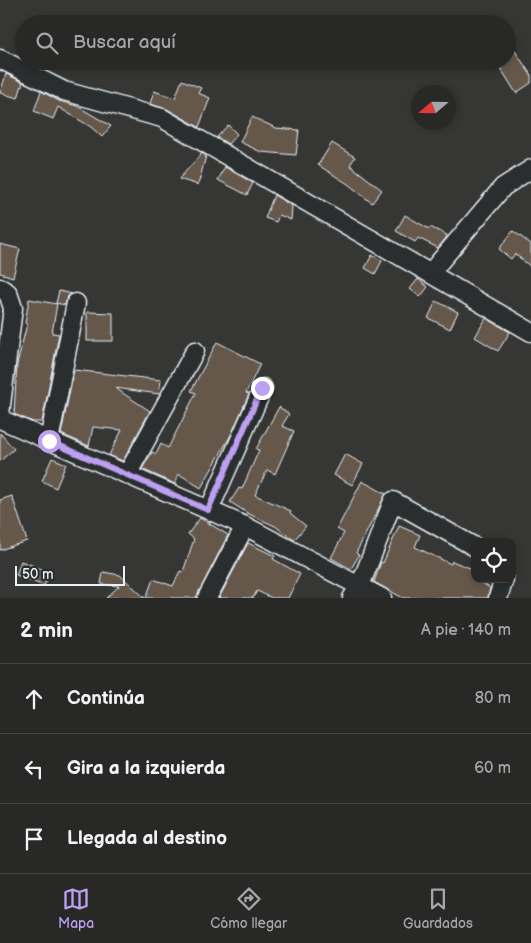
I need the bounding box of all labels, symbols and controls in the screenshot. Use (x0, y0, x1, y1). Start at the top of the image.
search box (15, 15, 516, 70)
icon: search (33, 29, 61, 57)
text: Buscar aquí (73, 31, 176, 54)
north arrow (411, 85, 456, 130)
route end (251, 377, 274, 400)
route start (38, 430, 61, 453)
map controls (471, 538, 516, 583)
button: locate (471, 538, 516, 583)
scale bar (15, 563, 125, 586)
text: 50 m (22, 566, 54, 583)
text: 2 min (20, 618, 73, 643)
text: A pie · 140 m (421, 621, 511, 640)
icon: ahead (20, 685, 48, 713)
text: Continúa (67, 687, 145, 710)
text: 80 m (475, 689, 511, 708)
icon: left (20, 755, 48, 783)
text: Gira a la izquierda (67, 757, 225, 780)
text: 60 m (474, 759, 511, 778)
icon: arrive (20, 825, 48, 853)
text: Llegada al destino (67, 827, 227, 850)
tab: Mapa (58, 885, 94, 932)
tab: Cómo llegar (210, 885, 287, 932)
tab: Guardados (403, 885, 473, 932)

